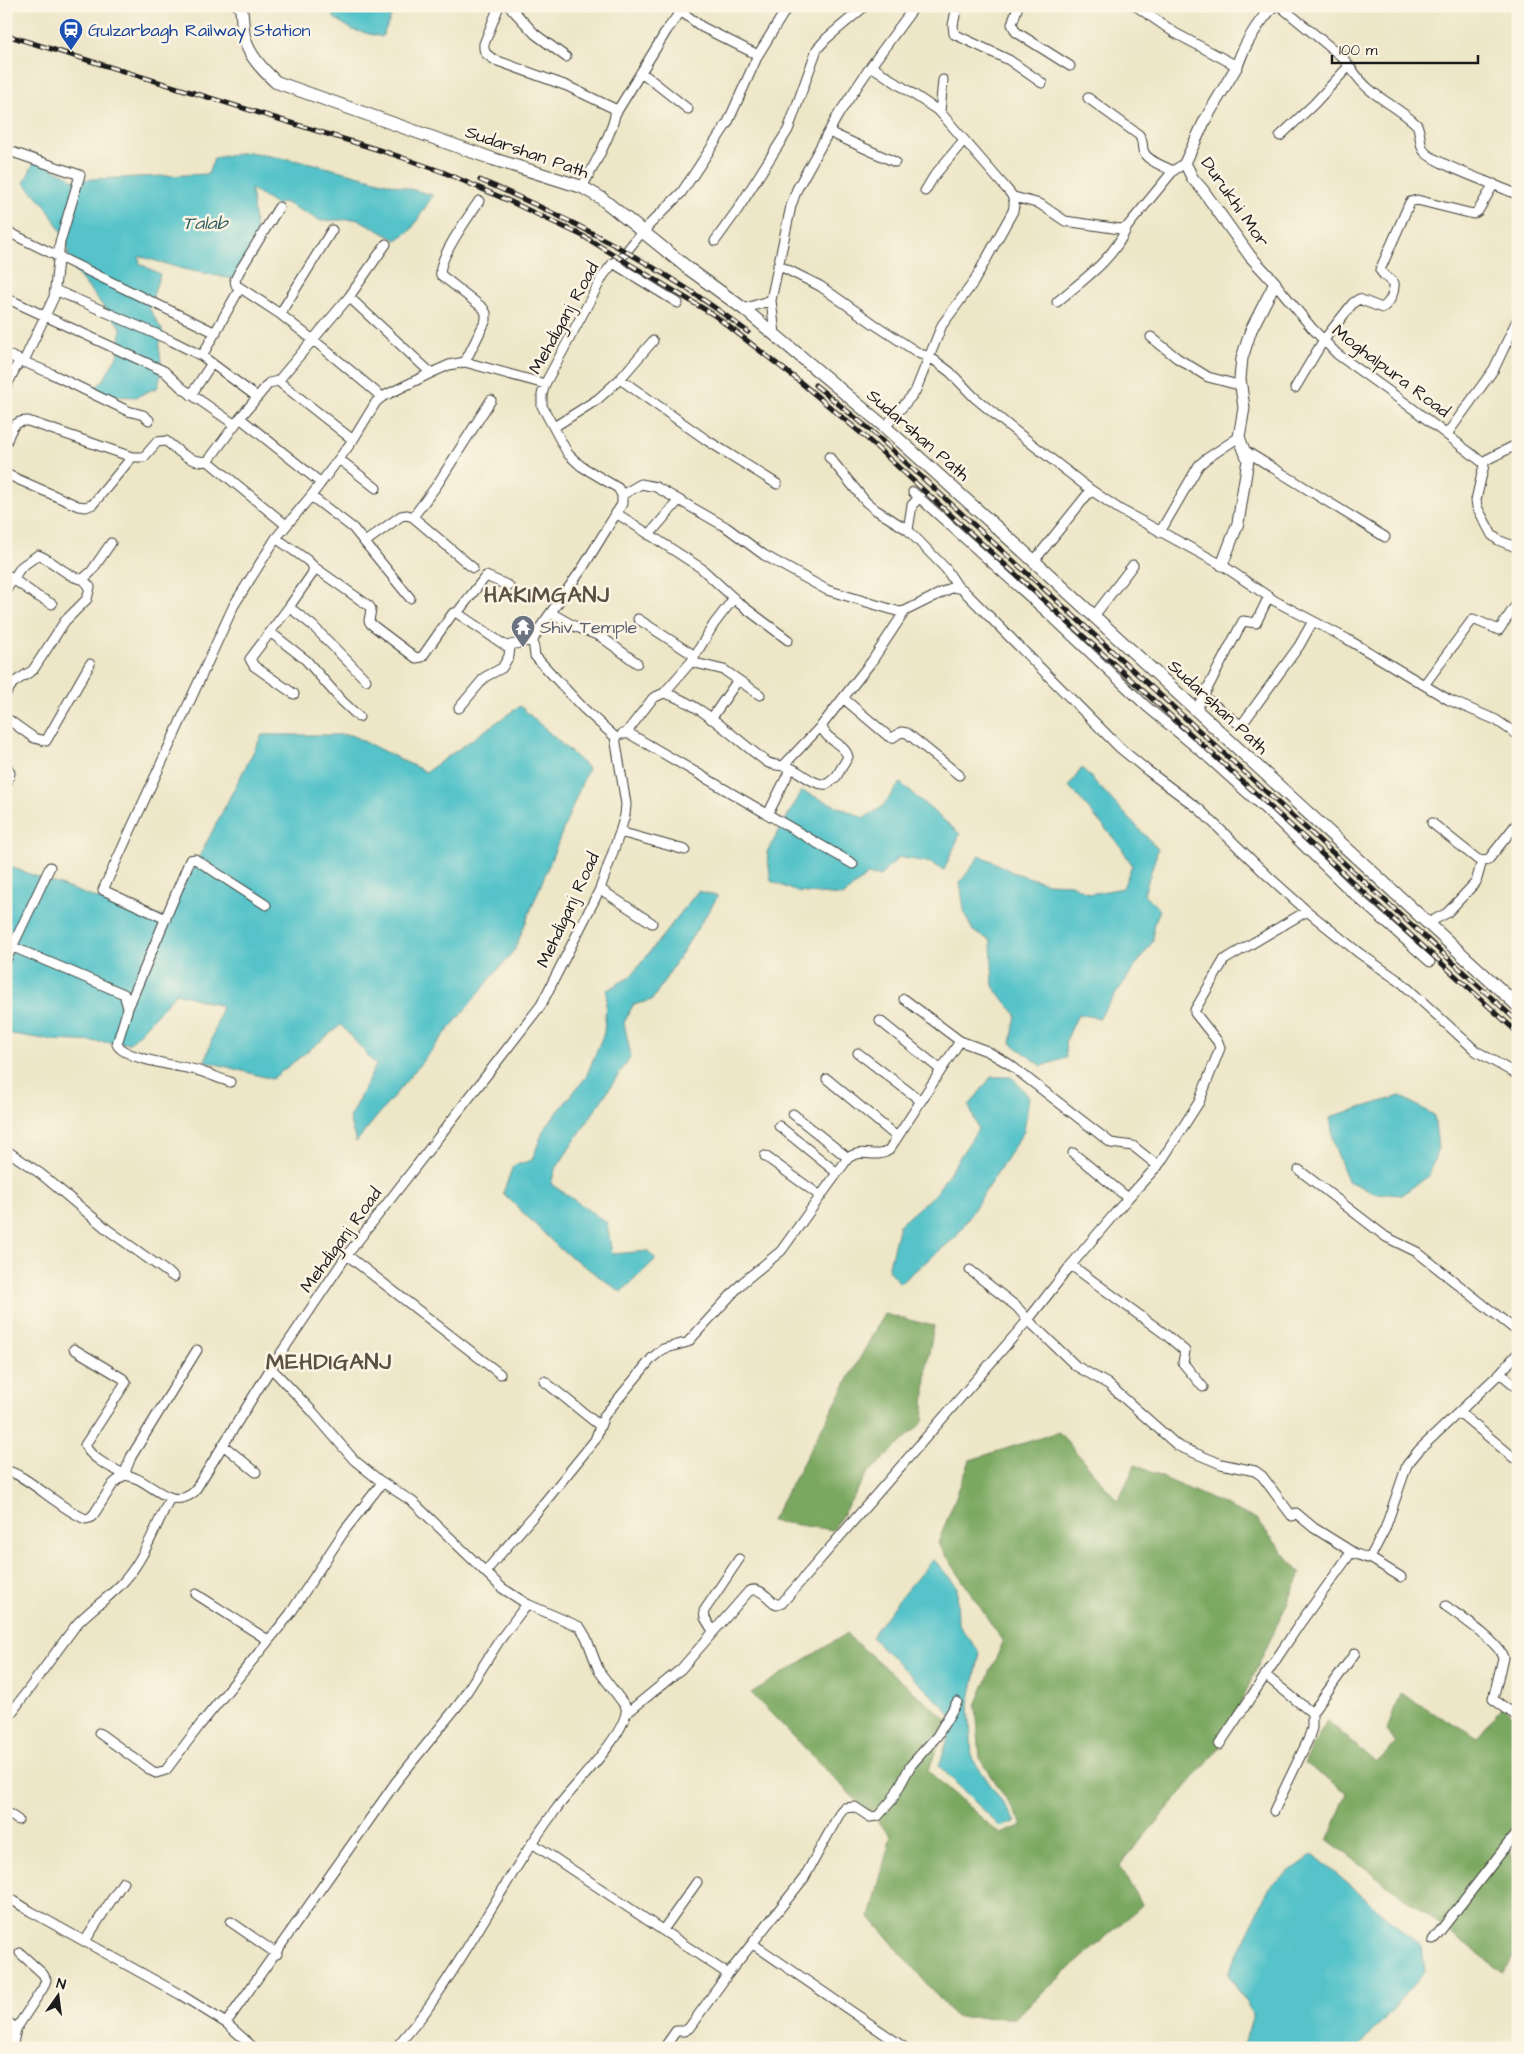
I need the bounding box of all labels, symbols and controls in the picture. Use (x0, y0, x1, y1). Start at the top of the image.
station icon: Gulzarbagh Railway Station (58, 17, 84, 51)
place label: Gulzarbagh Railway Station (88, 18, 311, 44)
scale bar (1332, 32, 1478, 64)
text: 100 m (1339, 40, 1378, 61)
street label: Sudarshan Path (462, 119, 592, 185)
street label: Durukhi Mor (1195, 152, 1275, 252)
water label: Talab (183, 210, 230, 237)
street label: Mehdiganj Road (523, 257, 606, 379)
street label: Moghalpura Road (1326, 318, 1455, 425)
street label: Sudarshan Path (861, 383, 975, 487)
district label: HAKIMGANJ (484, 580, 610, 611)
temple icon: Shiv Temple (510, 614, 536, 648)
place label: Shiv Temple (540, 615, 638, 640)
street label: Sudarshan Path (1162, 654, 1274, 760)
street label: Mehdiganj Road (530, 848, 607, 972)
street label: Mehdiganj Road (294, 1182, 389, 1298)
district label: MEHDIGANJ (266, 1347, 392, 1378)
north arrow (32, 1972, 82, 2022)
text: N (54, 1974, 68, 1995)

